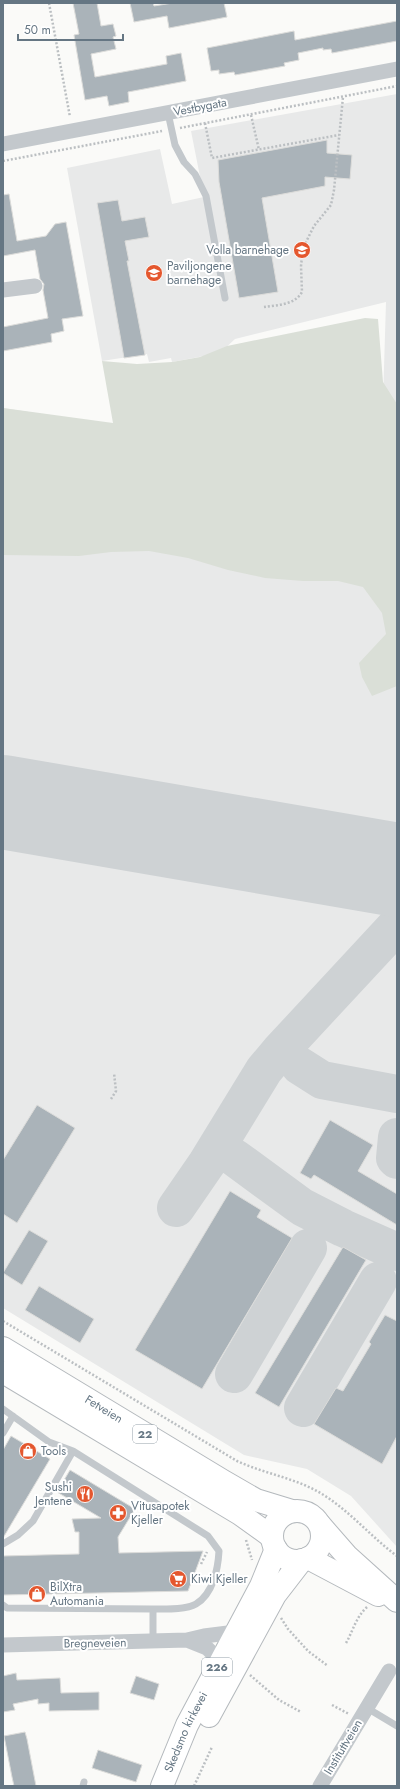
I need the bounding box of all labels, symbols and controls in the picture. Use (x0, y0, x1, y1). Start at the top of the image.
scale bar (18, 16, 123, 42)
text: 50 m (24, 21, 51, 39)
street label: Vestbygata (172, 93, 228, 121)
school or university icon: Volla barnehage (292, 240, 312, 260)
place label: Volla barnehage (206, 241, 289, 259)
place label: Paviljongene barnehage (167, 257, 231, 289)
school or university icon: Paviljongene barnehage (144, 263, 164, 283)
street label: Fetveien (82, 1391, 126, 1428)
road number: 22 (133, 1425, 157, 1443)
shop icon: Tools (18, 1441, 38, 1461)
place label: Tools (41, 1442, 66, 1460)
place label: Sushi Jentene (33, 1478, 72, 1510)
restaurant icon: Sushi Jentene (75, 1484, 95, 1504)
place label: Vitusapotek Kjeller (131, 1497, 190, 1529)
pharmacy icon: Vitusapotek Kjeller (108, 1503, 128, 1523)
supermarket icon: Kiwi Kjeller (168, 1569, 188, 1589)
place label: Kiwi Kjeller (191, 1570, 248, 1588)
place label: BilXtra Automania (50, 1578, 104, 1610)
shop icon: BilXtra Automania (27, 1584, 47, 1604)
street label: Bregneveien (63, 1633, 127, 1653)
road number: 226 (202, 1658, 232, 1676)
street label: Skedsmo kirkevei (160, 1688, 212, 1775)
street label: Instituttveien (319, 1716, 367, 1778)

